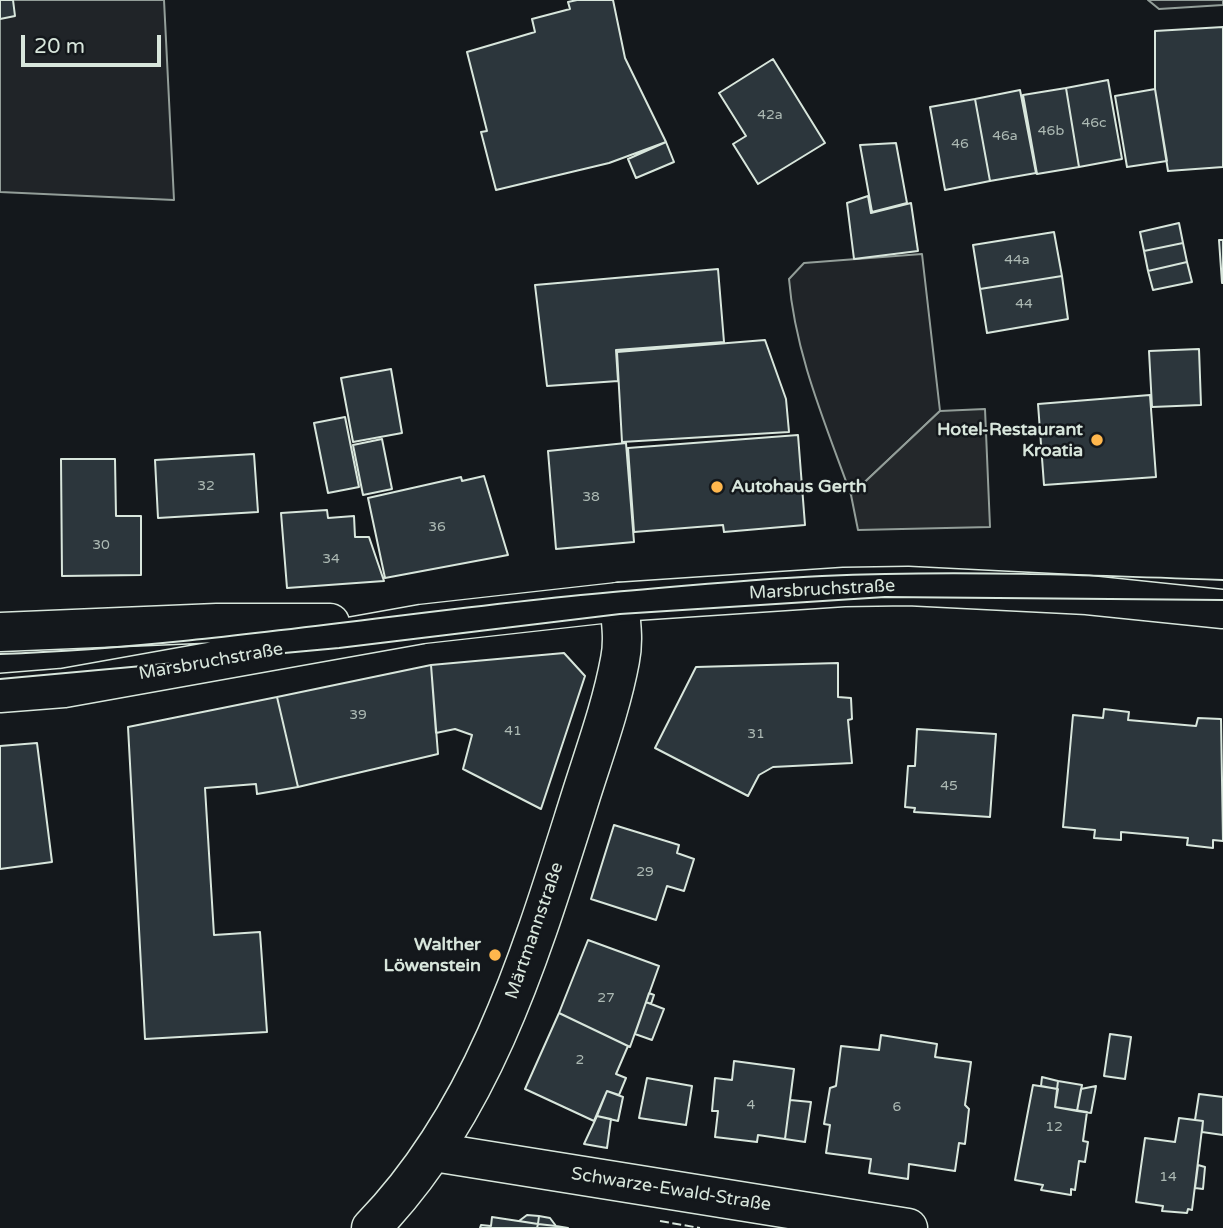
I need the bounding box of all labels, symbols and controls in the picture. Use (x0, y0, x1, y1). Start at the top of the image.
scale bar (24, 21, 164, 65)
text: 20 m (34, 34, 85, 59)
house number: 42a (757, 107, 783, 123)
house number: 46c (1081, 115, 1107, 131)
house number: 46b (1038, 123, 1064, 139)
house number: 46a (992, 128, 1018, 144)
house number: 46 (951, 136, 969, 152)
house number: 44a (1004, 252, 1030, 268)
house number: 44 (1015, 296, 1033, 312)
place label: Hotel-Restaurant Kroatia (937, 419, 1083, 462)
marker: Hotel-Restaurant Kroatia (1089, 432, 1105, 448)
place label: Autohaus Gerth (731, 476, 867, 498)
house number: 32 (197, 478, 215, 494)
marker: Autohaus Gerth (709, 479, 725, 495)
house number: 38 (582, 489, 600, 505)
house number: 36 (428, 519, 446, 535)
house number: 30 (92, 537, 110, 553)
house number: 34 (322, 551, 340, 567)
street label: Marsbruchstraße (748, 575, 896, 605)
street label: Marsbruchstraße (137, 639, 285, 685)
house number: 39 (349, 707, 367, 723)
house number: 41 (504, 723, 522, 739)
house number: 31 (747, 726, 765, 742)
house number: 45 (940, 778, 958, 794)
street label: Märtmannstraße (501, 860, 569, 1002)
house number: 29 (636, 864, 654, 880)
place label: Walther Löwenstein (384, 934, 481, 976)
marker: Walther Löwenstein (487, 947, 503, 963)
house number: 27 (597, 990, 615, 1006)
house number: 2 (576, 1052, 584, 1068)
house number: 4 (747, 1097, 755, 1113)
house number: 6 (893, 1099, 901, 1115)
house number: 12 (1045, 1119, 1063, 1135)
street label: Schwarze-Ewald-Straße (570, 1164, 772, 1216)
house number: 14 (1159, 1169, 1177, 1185)

